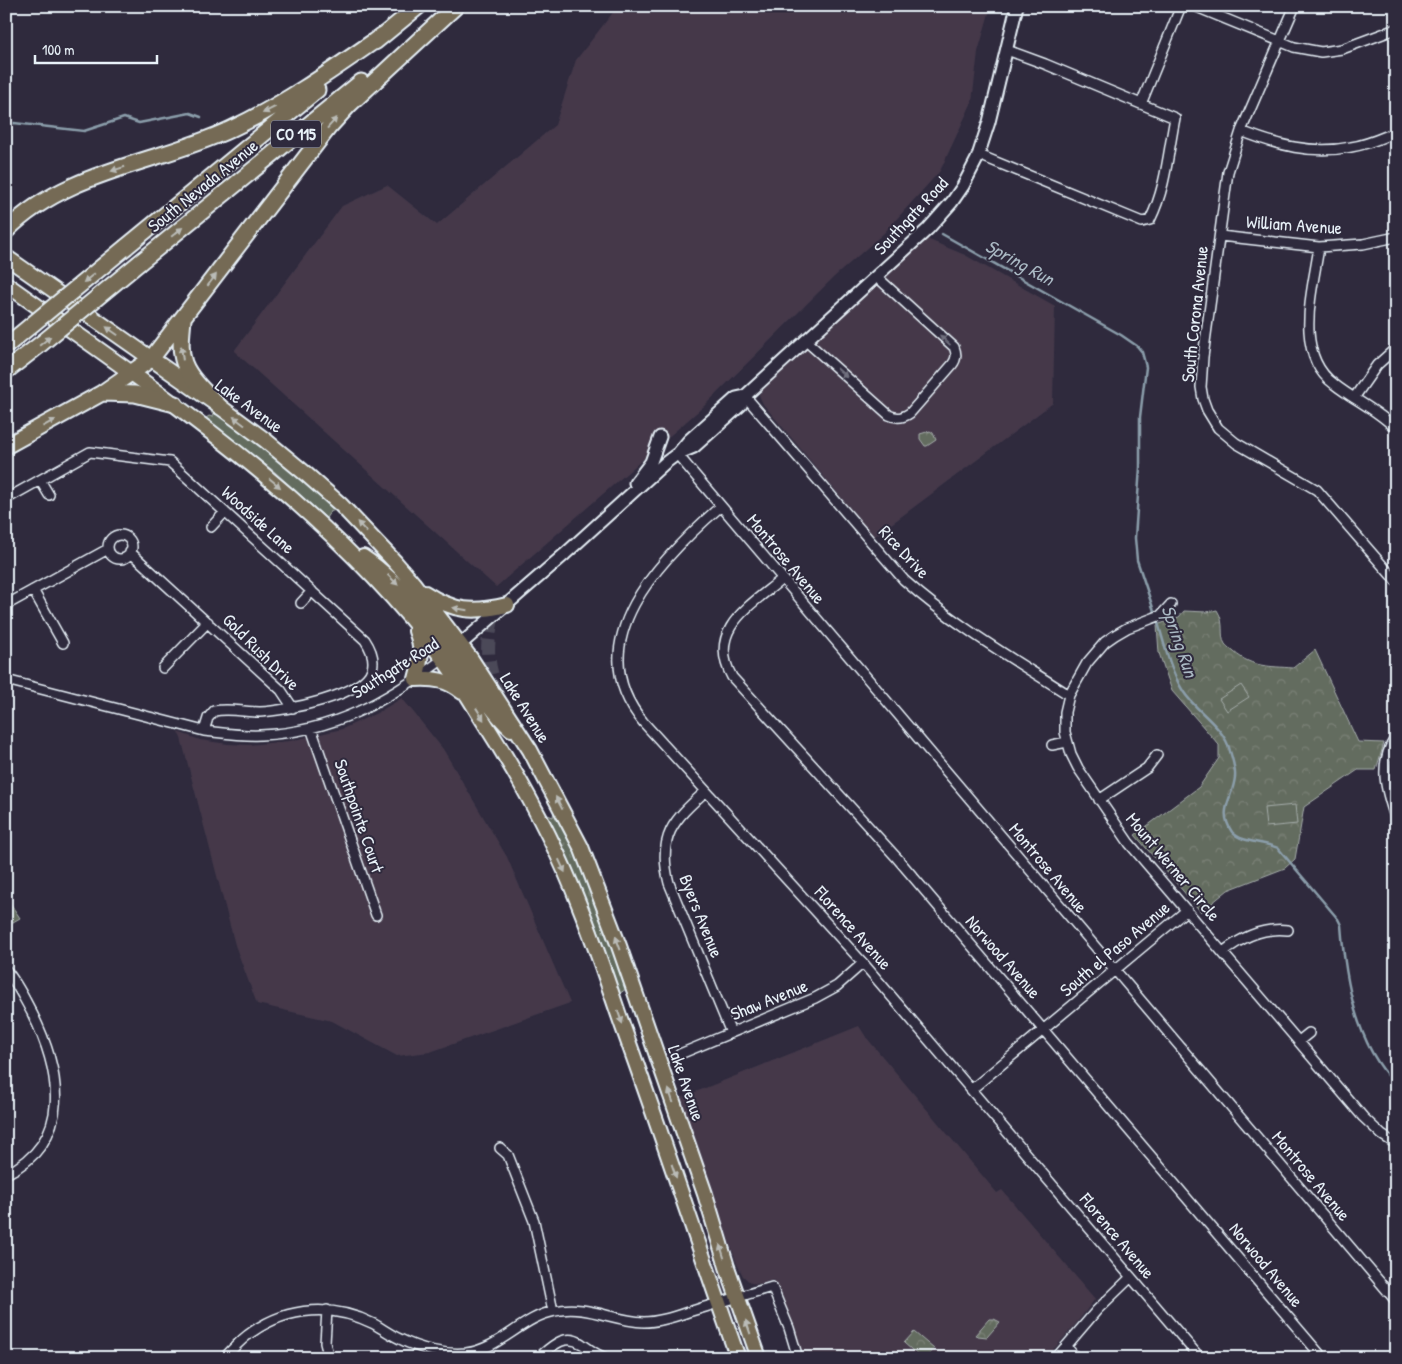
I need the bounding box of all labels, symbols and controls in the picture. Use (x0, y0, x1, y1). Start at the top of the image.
scale bar (35, 32, 158, 64)
text: 100 m (42, 39, 75, 60)
one-way arrow (261, 106, 276, 114)
one-way arrow (327, 117, 338, 130)
road number: CO 115 (271, 120, 321, 148)
street label: South Nevada Avenue (142, 133, 263, 238)
one-way arrow (110, 166, 125, 173)
street label: Southgate Road (868, 171, 953, 260)
street label: William Avenue (1245, 209, 1343, 240)
one-way arrow (170, 226, 183, 237)
water label: Spring Run (981, 233, 1060, 292)
street label: South Corona Avenue (1175, 245, 1214, 383)
one-way arrow (82, 273, 95, 284)
one-way arrow (207, 273, 217, 287)
one-way arrow (105, 326, 118, 336)
one-way arrow (940, 334, 952, 346)
one-way arrow (38, 335, 51, 346)
one-way arrow (178, 344, 186, 360)
one-way arrow (836, 367, 848, 379)
street label: Lake Avenue (210, 373, 288, 439)
one-way arrow (232, 416, 246, 426)
one-way arrow (42, 418, 56, 427)
one-way arrow (268, 477, 281, 488)
street label: Woodside Lane (216, 480, 301, 559)
street label: Montrose Avenue (741, 508, 831, 609)
street label: Rice Drive (873, 520, 935, 584)
one-way arrow (356, 521, 368, 533)
one-way arrow (386, 574, 398, 586)
water label: Spring Run (1156, 601, 1205, 682)
one-way arrow (452, 604, 468, 612)
street label: Gold Rush Drive (217, 608, 305, 696)
street label: Southgate Road (346, 631, 443, 704)
street label: Lake Avenue (494, 668, 557, 748)
one-way arrow (475, 708, 484, 721)
street label: Southpointe Court (328, 756, 391, 877)
one-way arrow (555, 796, 563, 811)
street label: Mount Werner Circle (1120, 807, 1226, 926)
street label: Montrose Avenue (1003, 817, 1093, 918)
one-way arrow (558, 859, 566, 873)
street label: Byers Avenue (673, 871, 729, 961)
street label: Florence Avenue (808, 880, 898, 975)
street label: South el Paso Avenue (1054, 895, 1175, 1002)
street label: Norwood Avenue (960, 909, 1047, 1004)
one-way arrow (614, 935, 621, 950)
street label: Shaw Avenue (727, 973, 811, 1026)
one-way arrow (617, 1010, 624, 1025)
street label: Lake Avenue (662, 1042, 711, 1124)
one-way arrow (667, 1089, 674, 1104)
street label: Montrose Avenue (1266, 1125, 1356, 1226)
one-way arrow (671, 1163, 678, 1178)
street label: Florence Avenue (1073, 1187, 1161, 1284)
street label: Norwood Avenue (1224, 1217, 1309, 1312)
one-way arrow (718, 1243, 726, 1258)
one-way arrow (744, 1320, 752, 1335)

